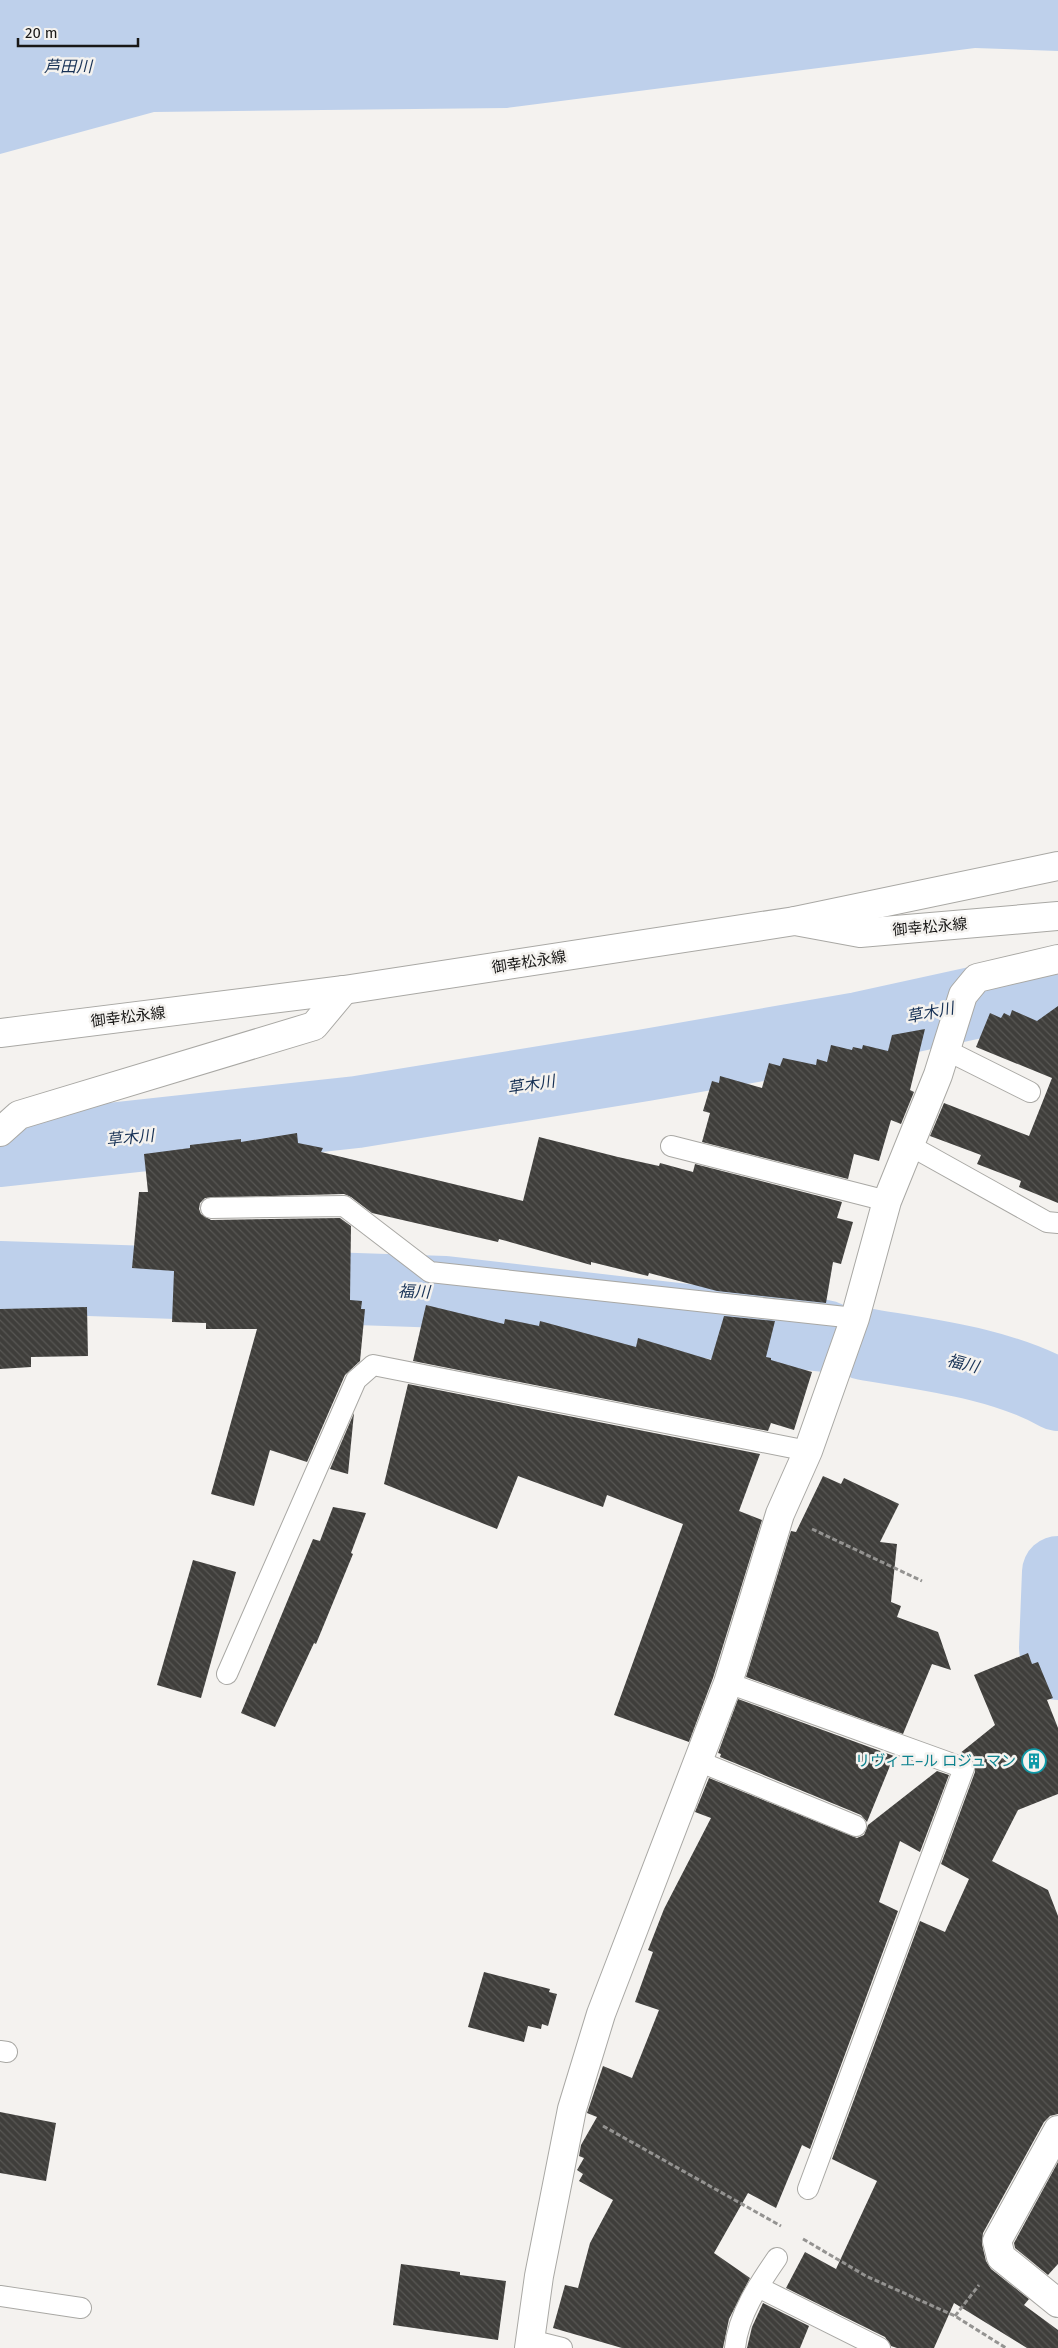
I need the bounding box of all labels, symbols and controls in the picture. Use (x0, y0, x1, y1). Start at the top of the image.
scale bar (18, 15, 138, 47)
text: 20 m (25, 24, 58, 42)
water label: 芦田川 (44, 57, 94, 76)
street label: 御幸松永線 (892, 915, 968, 939)
street label: 御幸松永線 (491, 947, 567, 977)
water label: 草木川 (905, 998, 957, 1026)
street label: 御幸松永線 (90, 1003, 166, 1031)
water label: 草木川 (506, 1071, 558, 1098)
water label: 草木川 (105, 1125, 157, 1149)
water label: 福川 (398, 1281, 432, 1302)
water label: 福川 (945, 1350, 983, 1377)
building icon: リヴィエ―ル ロジュマン (1021, 1748, 1047, 1774)
place label: リヴィエ―ル ロジュマン (855, 1752, 1016, 1770)

